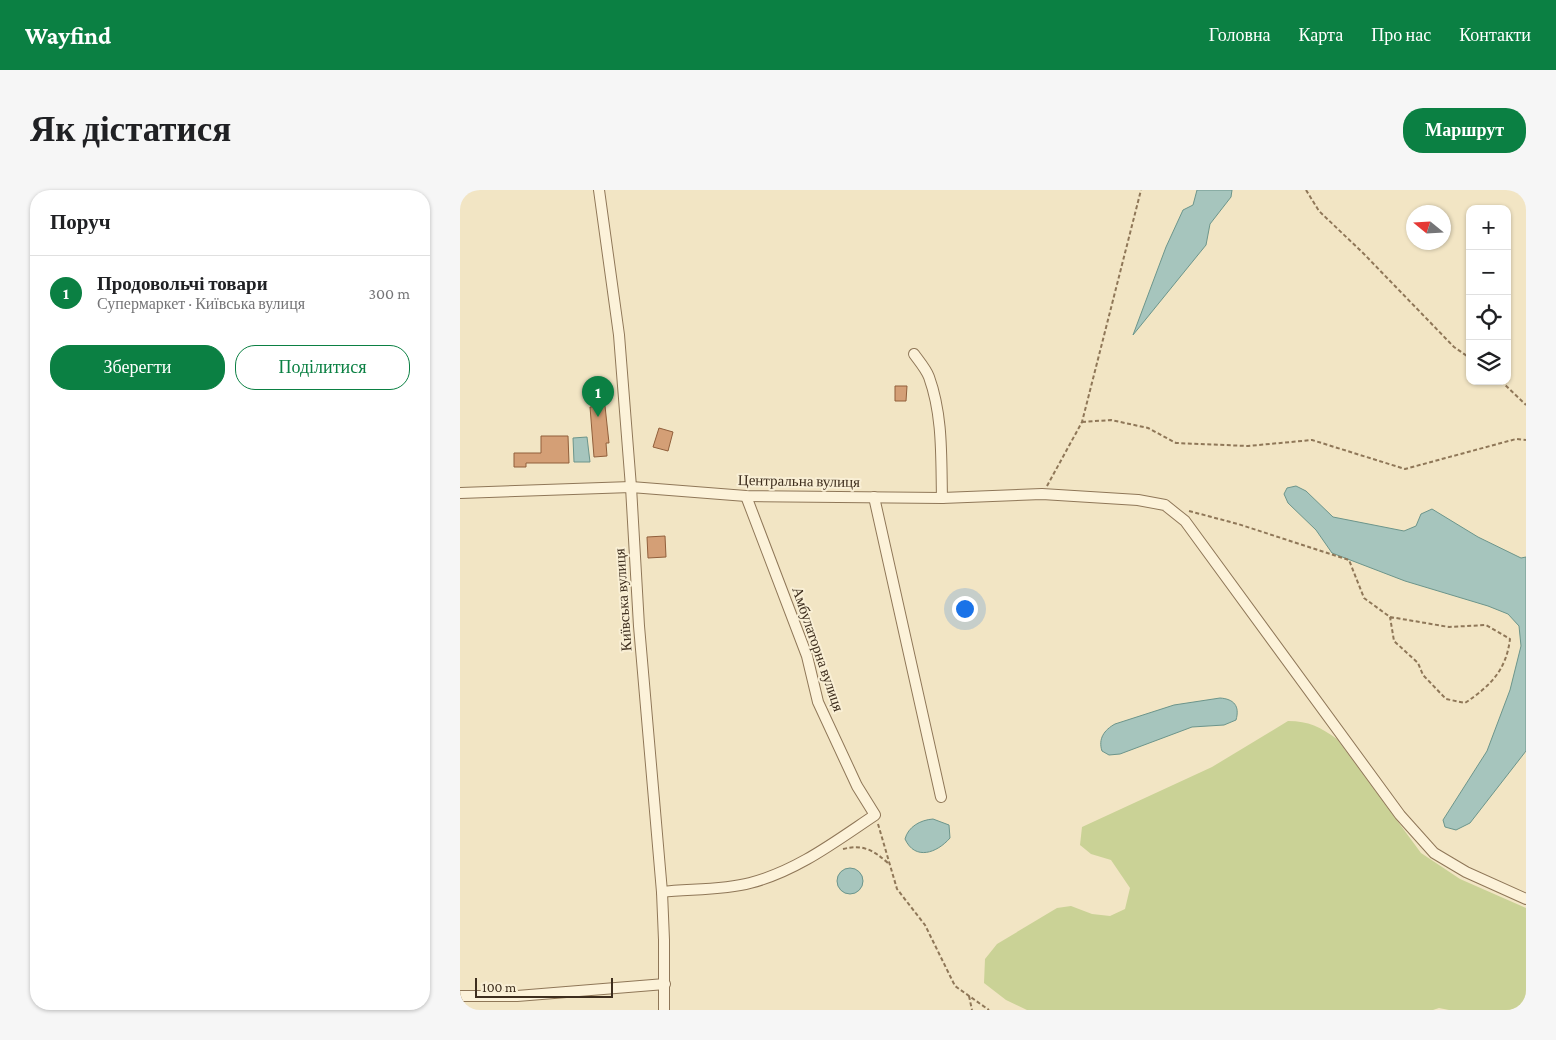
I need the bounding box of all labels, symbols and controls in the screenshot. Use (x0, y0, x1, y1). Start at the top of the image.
text: Wayfind (25, 22, 111, 49)
text: Головна (1209, 25, 1271, 45)
text: Карта (1299, 25, 1343, 45)
text: Про нас (1371, 25, 1431, 45)
text: Контакти (1459, 25, 1531, 45)
button: Маршрут (1403, 108, 1526, 153)
text: Як дістатися (30, 110, 231, 149)
north arrow (1406, 205, 1451, 250)
map controls (1466, 205, 1511, 385)
button: + (1466, 205, 1511, 250)
text: Поруч (50, 210, 111, 234)
button: − (1466, 250, 1511, 295)
text: Продовольчі товари (97, 273, 268, 294)
text: 1 (63, 285, 69, 302)
text: 300 m (368, 285, 410, 302)
text: Супермаркет · Київська вулиця (97, 295, 305, 312)
button: locate (1466, 295, 1511, 340)
button: layers (1466, 340, 1511, 385)
button: Зберегти (50, 345, 225, 390)
button: Поділитися (235, 345, 410, 390)
pin: 1 (582, 376, 614, 417)
street label: Центральна вулиця (738, 472, 860, 490)
street label: Київська вулиця (611, 548, 635, 652)
street label: Амбулаторна вулиця (789, 585, 847, 713)
your location (952, 596, 978, 622)
scale bar (475, 975, 612, 998)
text: 100 m (482, 979, 516, 995)

